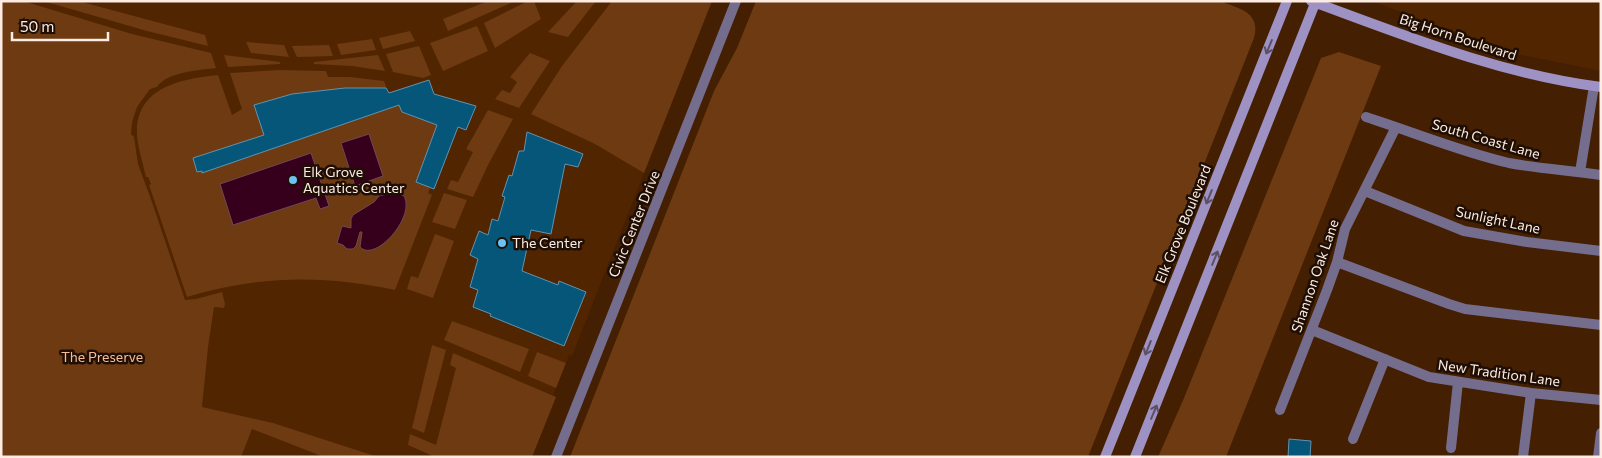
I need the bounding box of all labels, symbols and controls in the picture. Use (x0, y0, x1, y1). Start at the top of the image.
scale bar (12, 10, 109, 42)
street label: Big Horn Boulevard (1398, 10, 1519, 63)
text: 50 m (20, 17, 54, 35)
one-way arrow (1264, 38, 1273, 54)
street label: South Coast Lane (1430, 115, 1542, 162)
street label: Elk Grove Boulevard (1151, 162, 1214, 286)
place label: Elk Grove Aquatics Center (303, 163, 405, 196)
street label: Civic Center Drive (604, 168, 663, 280)
marker: Elk Grove Aquatics Center (287, 174, 299, 186)
one-way arrow (1203, 190, 1212, 205)
street label: Sunlight Lane (1454, 202, 1542, 237)
street label: Shannon Oak Lane (1287, 217, 1342, 335)
place label: The Center (512, 234, 583, 251)
marker: The Center (496, 237, 508, 249)
one-way arrow (1211, 251, 1220, 266)
one-way arrow (1143, 340, 1153, 355)
park label: The Preserve (61, 348, 143, 365)
street label: New Tradition Lane (1437, 356, 1561, 389)
one-way arrow (1149, 405, 1159, 420)

